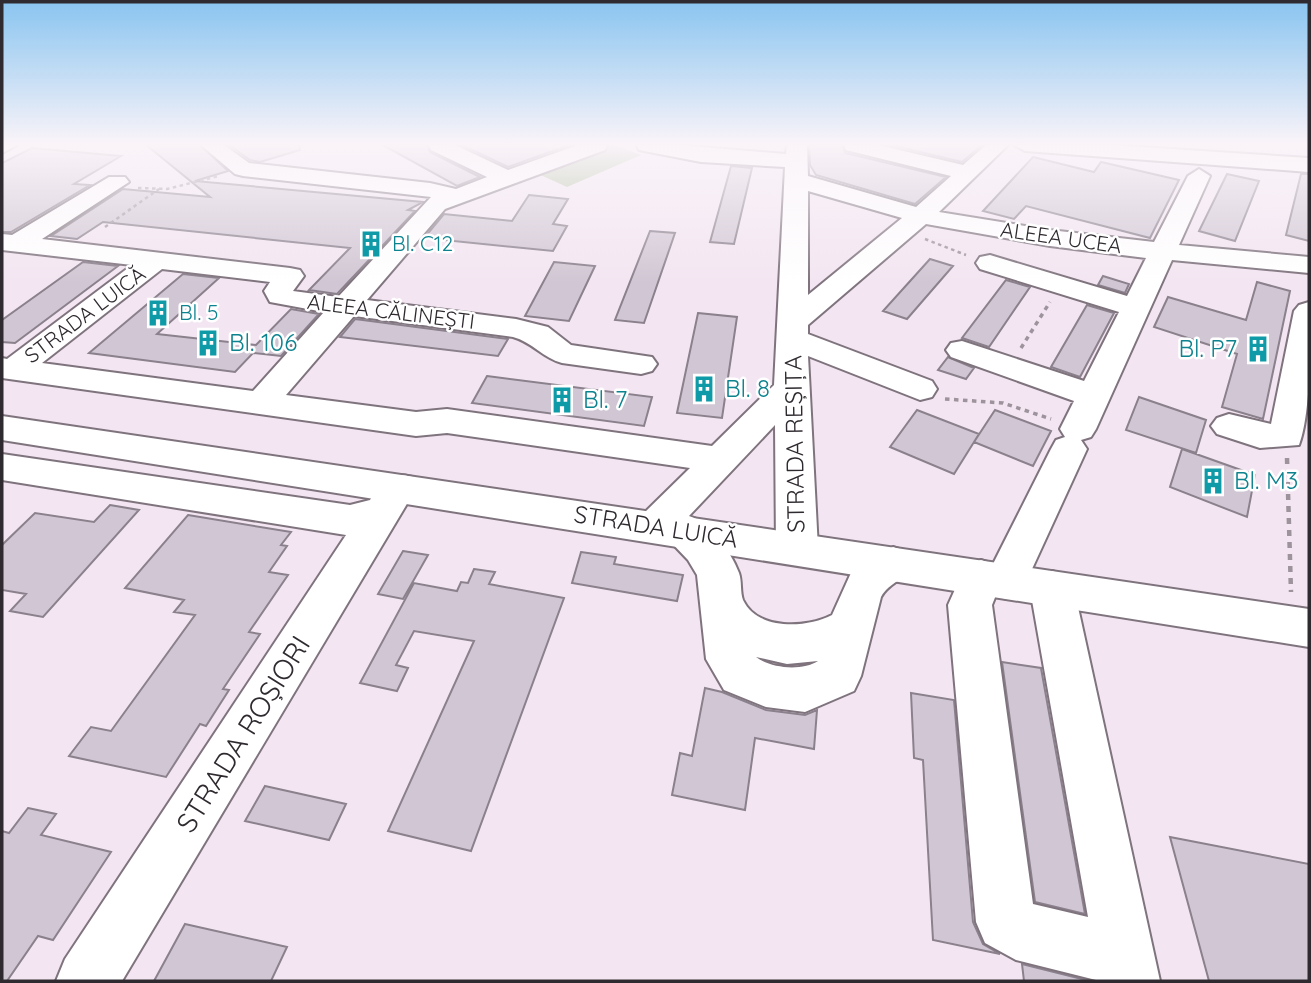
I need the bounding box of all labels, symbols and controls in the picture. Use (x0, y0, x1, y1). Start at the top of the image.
street label: ALEEA UCEA (999, 216, 1123, 258)
building icon: Bl. C12 (356, 229, 386, 259)
place label: Bl. C12 (392, 230, 453, 256)
street label: STRADA LUICĂ (19, 260, 150, 368)
street label: ALEEA CĂLINEȘTI (306, 288, 476, 334)
building icon: Bl. 5 (143, 298, 173, 328)
place label: Bl. 5 (179, 299, 218, 325)
place label: Bl. 106 (229, 327, 297, 357)
building icon: Bl. 106 (193, 328, 223, 358)
place label: Bl. P7 (1178, 333, 1237, 363)
building icon: Bl. P7 (1243, 334, 1273, 364)
street label: STRADA REȘIȚA (777, 355, 811, 533)
place label: Bl. 8 (725, 373, 770, 403)
building icon: Bl. 8 (689, 374, 719, 404)
place label: Bl. 7 (583, 384, 627, 414)
building icon: Bl. 7 (547, 385, 577, 415)
place label: Bl. M3 (1234, 465, 1298, 495)
building icon: Bl. M3 (1198, 466, 1228, 496)
street label: STRADA LUICĂ (572, 498, 740, 554)
street label: STRADA ROȘIORI (168, 629, 317, 838)

